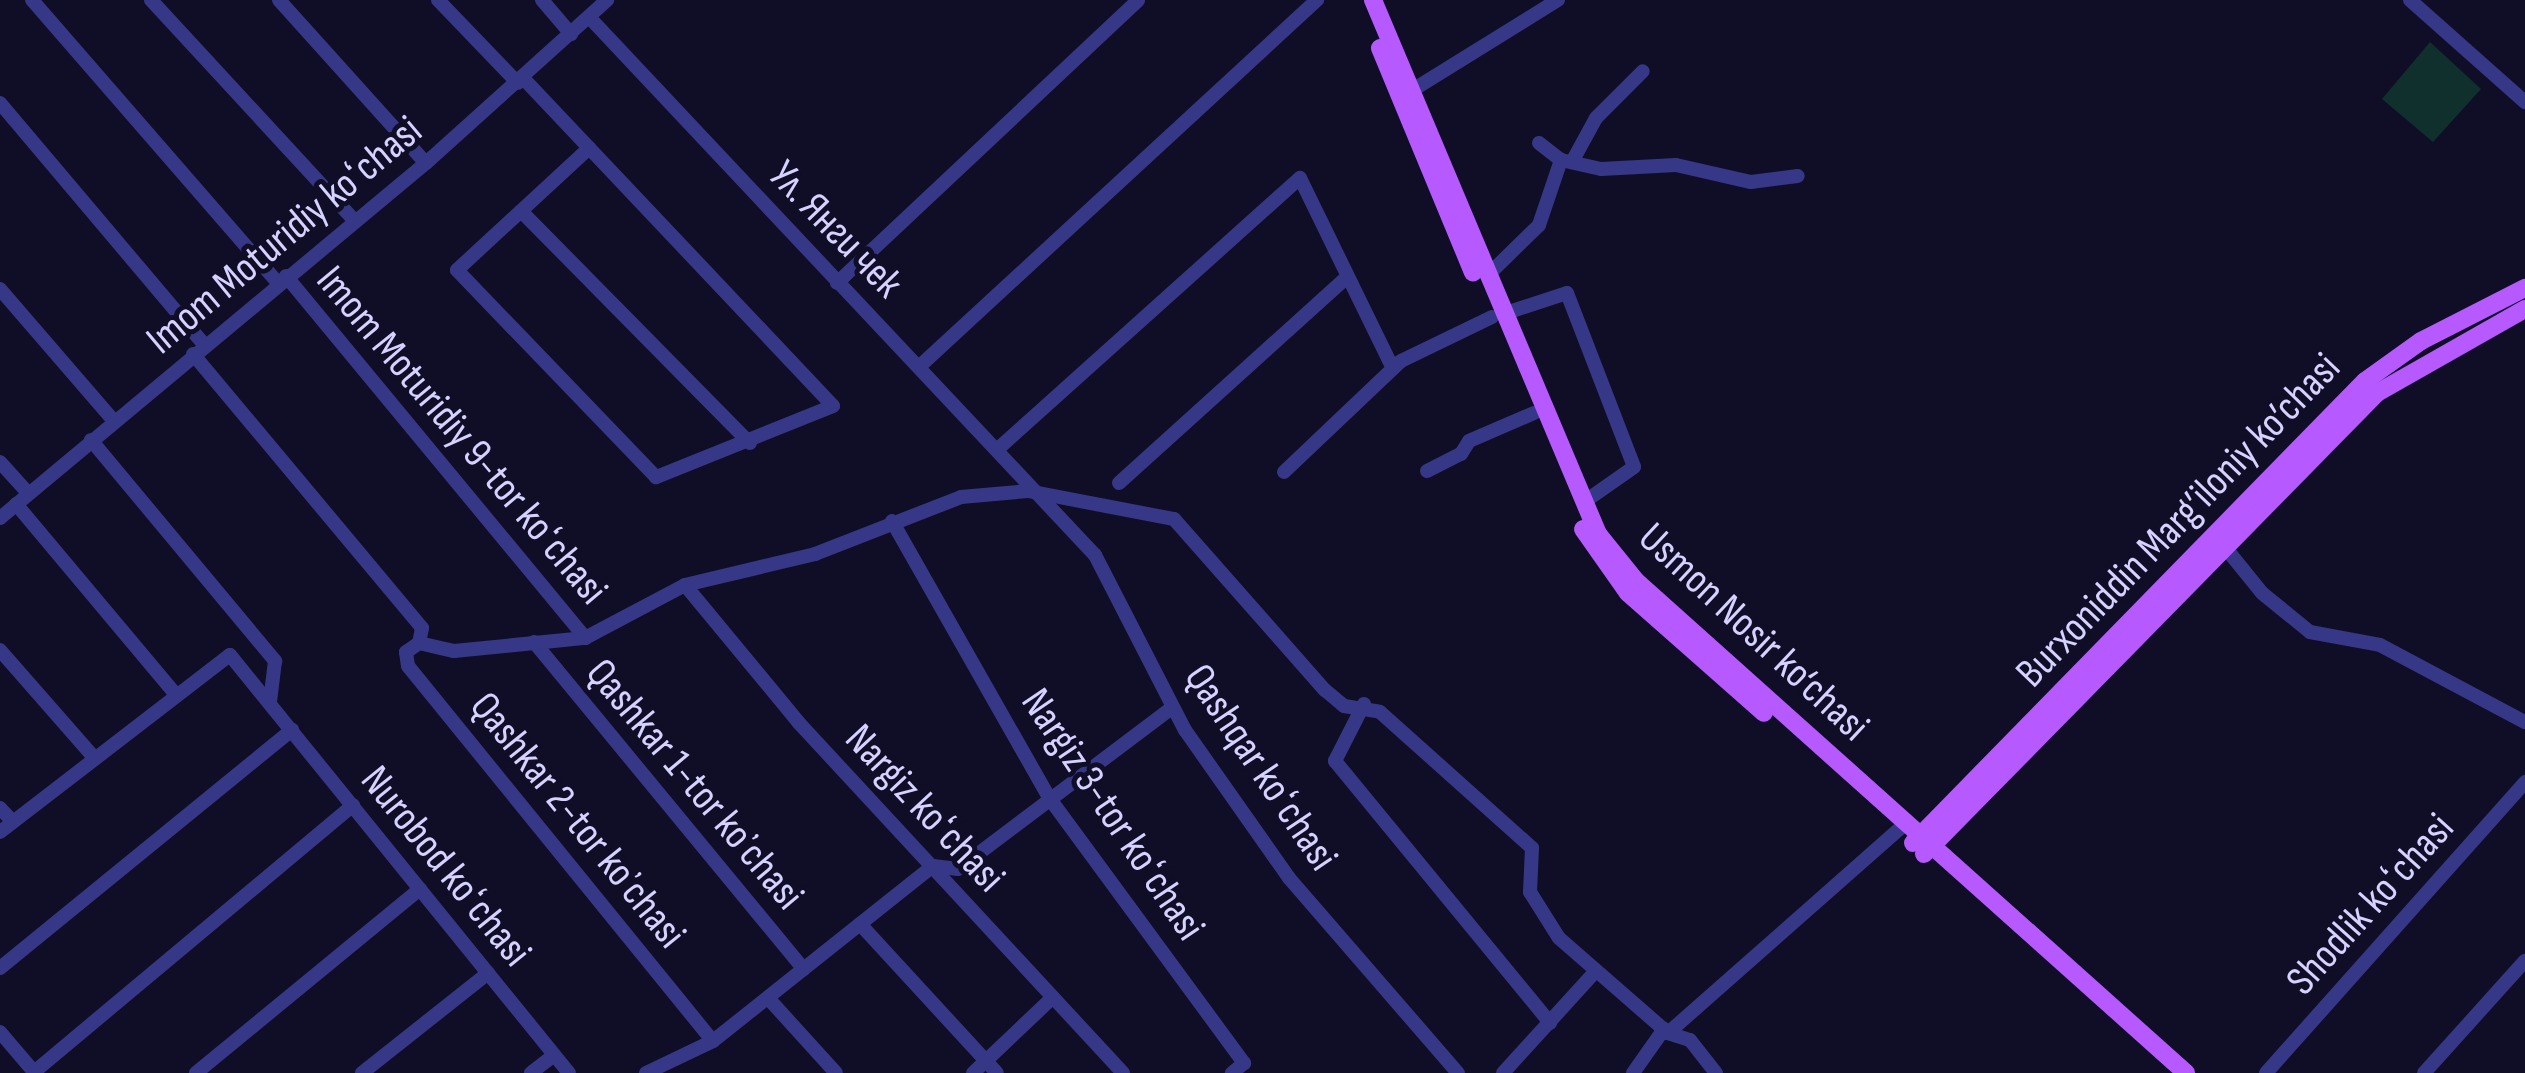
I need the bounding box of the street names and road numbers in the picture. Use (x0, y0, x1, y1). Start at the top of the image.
street label: Imom Moturidiy koʻchasi (137, 106, 433, 366)
street label: Ул. Янги чек (758, 151, 912, 309)
street label: Imom Moturidiy 9-tor koʻchasi (305, 257, 617, 615)
street label: Burxoniddin Marg’iloniy ko’chasi (2006, 344, 2352, 698)
street label: Usmon Nosir ko‘chasi (1627, 513, 1879, 753)
street label: Qashkar 1-tor koʼchasi (574, 649, 814, 921)
street label: Qashqar koʻchasi (1173, 655, 1347, 881)
street label: Nargiz 3-tor koʻchasi (1009, 680, 1215, 950)
street label: Qashkar 2-tor koʼchasi (458, 683, 696, 959)
street label: Nargiz koʻchasi (834, 715, 1014, 903)
street label: Nurobod koʻchasi (349, 757, 541, 977)
street label: Shodlik koʻchasi (2277, 804, 2465, 1006)

